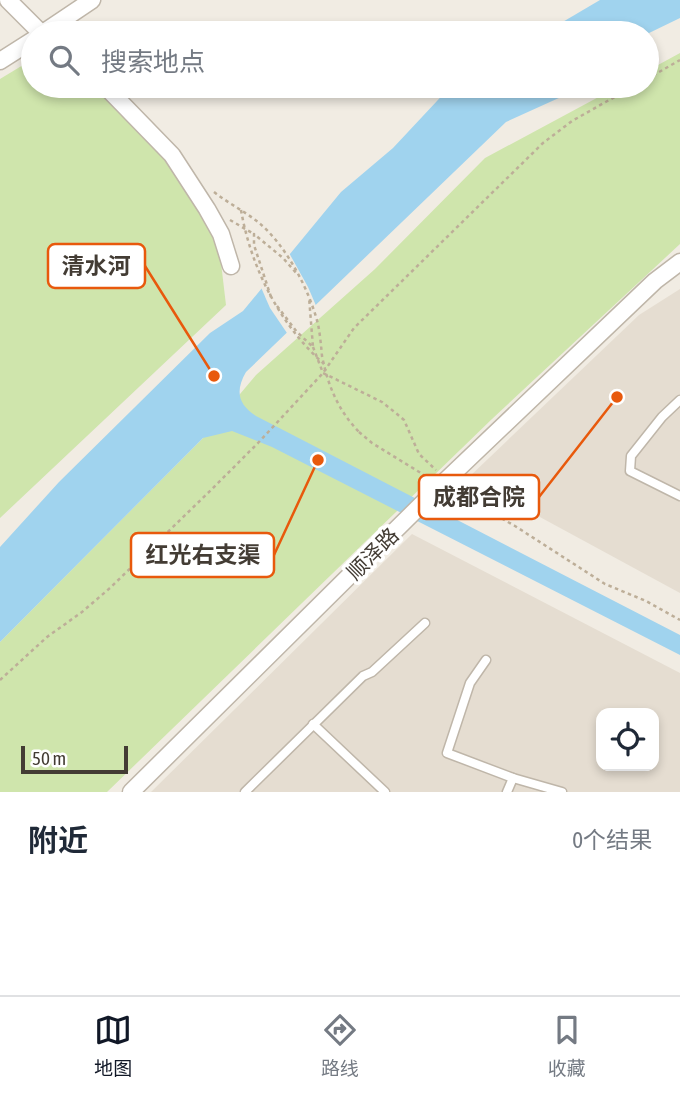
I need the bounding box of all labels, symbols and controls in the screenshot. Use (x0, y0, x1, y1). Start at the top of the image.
search box (21, 21, 659, 98)
icon: search (45, 41, 83, 79)
text: 搜索地点 (101, 47, 205, 77)
callout: 清水河 (48, 244, 145, 288)
text: 清水河 (62, 253, 131, 279)
callout: 成都合院 (419, 475, 539, 519)
text: 成都合院 (433, 484, 525, 510)
street label: 顺泽路 (342, 523, 403, 584)
callout: 红光右支渠 (131, 533, 274, 577)
text: 红光右支渠 (146, 542, 261, 568)
map controls (596, 708, 659, 771)
button: locate (596, 708, 659, 771)
scale bar (21, 743, 128, 775)
text: 50 m (32, 747, 66, 769)
text: 附近 (28, 823, 88, 857)
text: 0个结果 (572, 827, 652, 853)
tab: 地图 (94, 1011, 132, 1080)
tab: 路线 (321, 1011, 359, 1080)
tab: 收藏 (548, 1011, 586, 1080)

